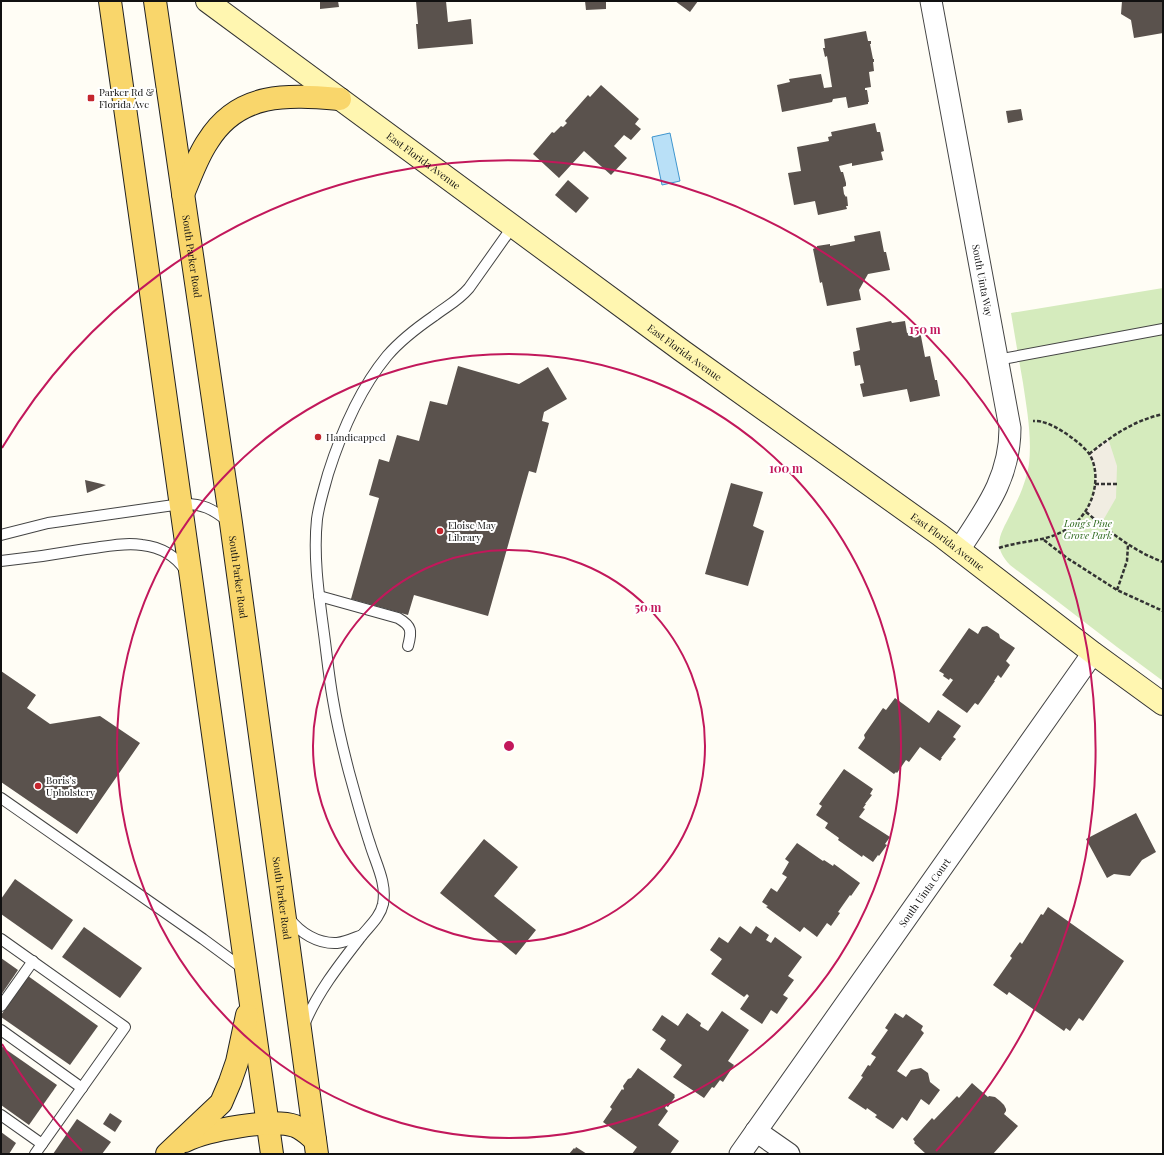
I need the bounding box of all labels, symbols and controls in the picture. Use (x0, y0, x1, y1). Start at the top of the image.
place label: Parker Rd & Florida Ave (99, 85, 155, 111)
marker: Parker Rd & Florida Ave (86, 93, 96, 103)
street label: East Florida Avenue (384, 129, 463, 192)
street label: South Parker Road (179, 214, 205, 299)
street label: South Uinta Way (969, 243, 996, 318)
street label: East Florida Avenue (645, 321, 725, 384)
text: 150 m (909, 321, 941, 337)
place label: Handicapped (326, 430, 386, 444)
marker: Handicapped (313, 432, 323, 442)
text: 100 m (769, 460, 803, 476)
street label: East Florida Avenue (908, 509, 987, 574)
park label: Long's Pine Grove Park (1063, 516, 1113, 542)
place label: Eloise May Library (448, 518, 496, 544)
marker: Eloise May Library (435, 526, 445, 536)
street label: South Parker Road (226, 535, 251, 619)
text: 50 m (635, 599, 662, 615)
centre of rings (502, 739, 516, 753)
place label: Boris's Upholstery (46, 773, 95, 799)
marker: Boris's Upholstery (33, 781, 43, 791)
street label: South Uinta Court (895, 855, 954, 930)
street label: South Parker Road (270, 856, 295, 941)

